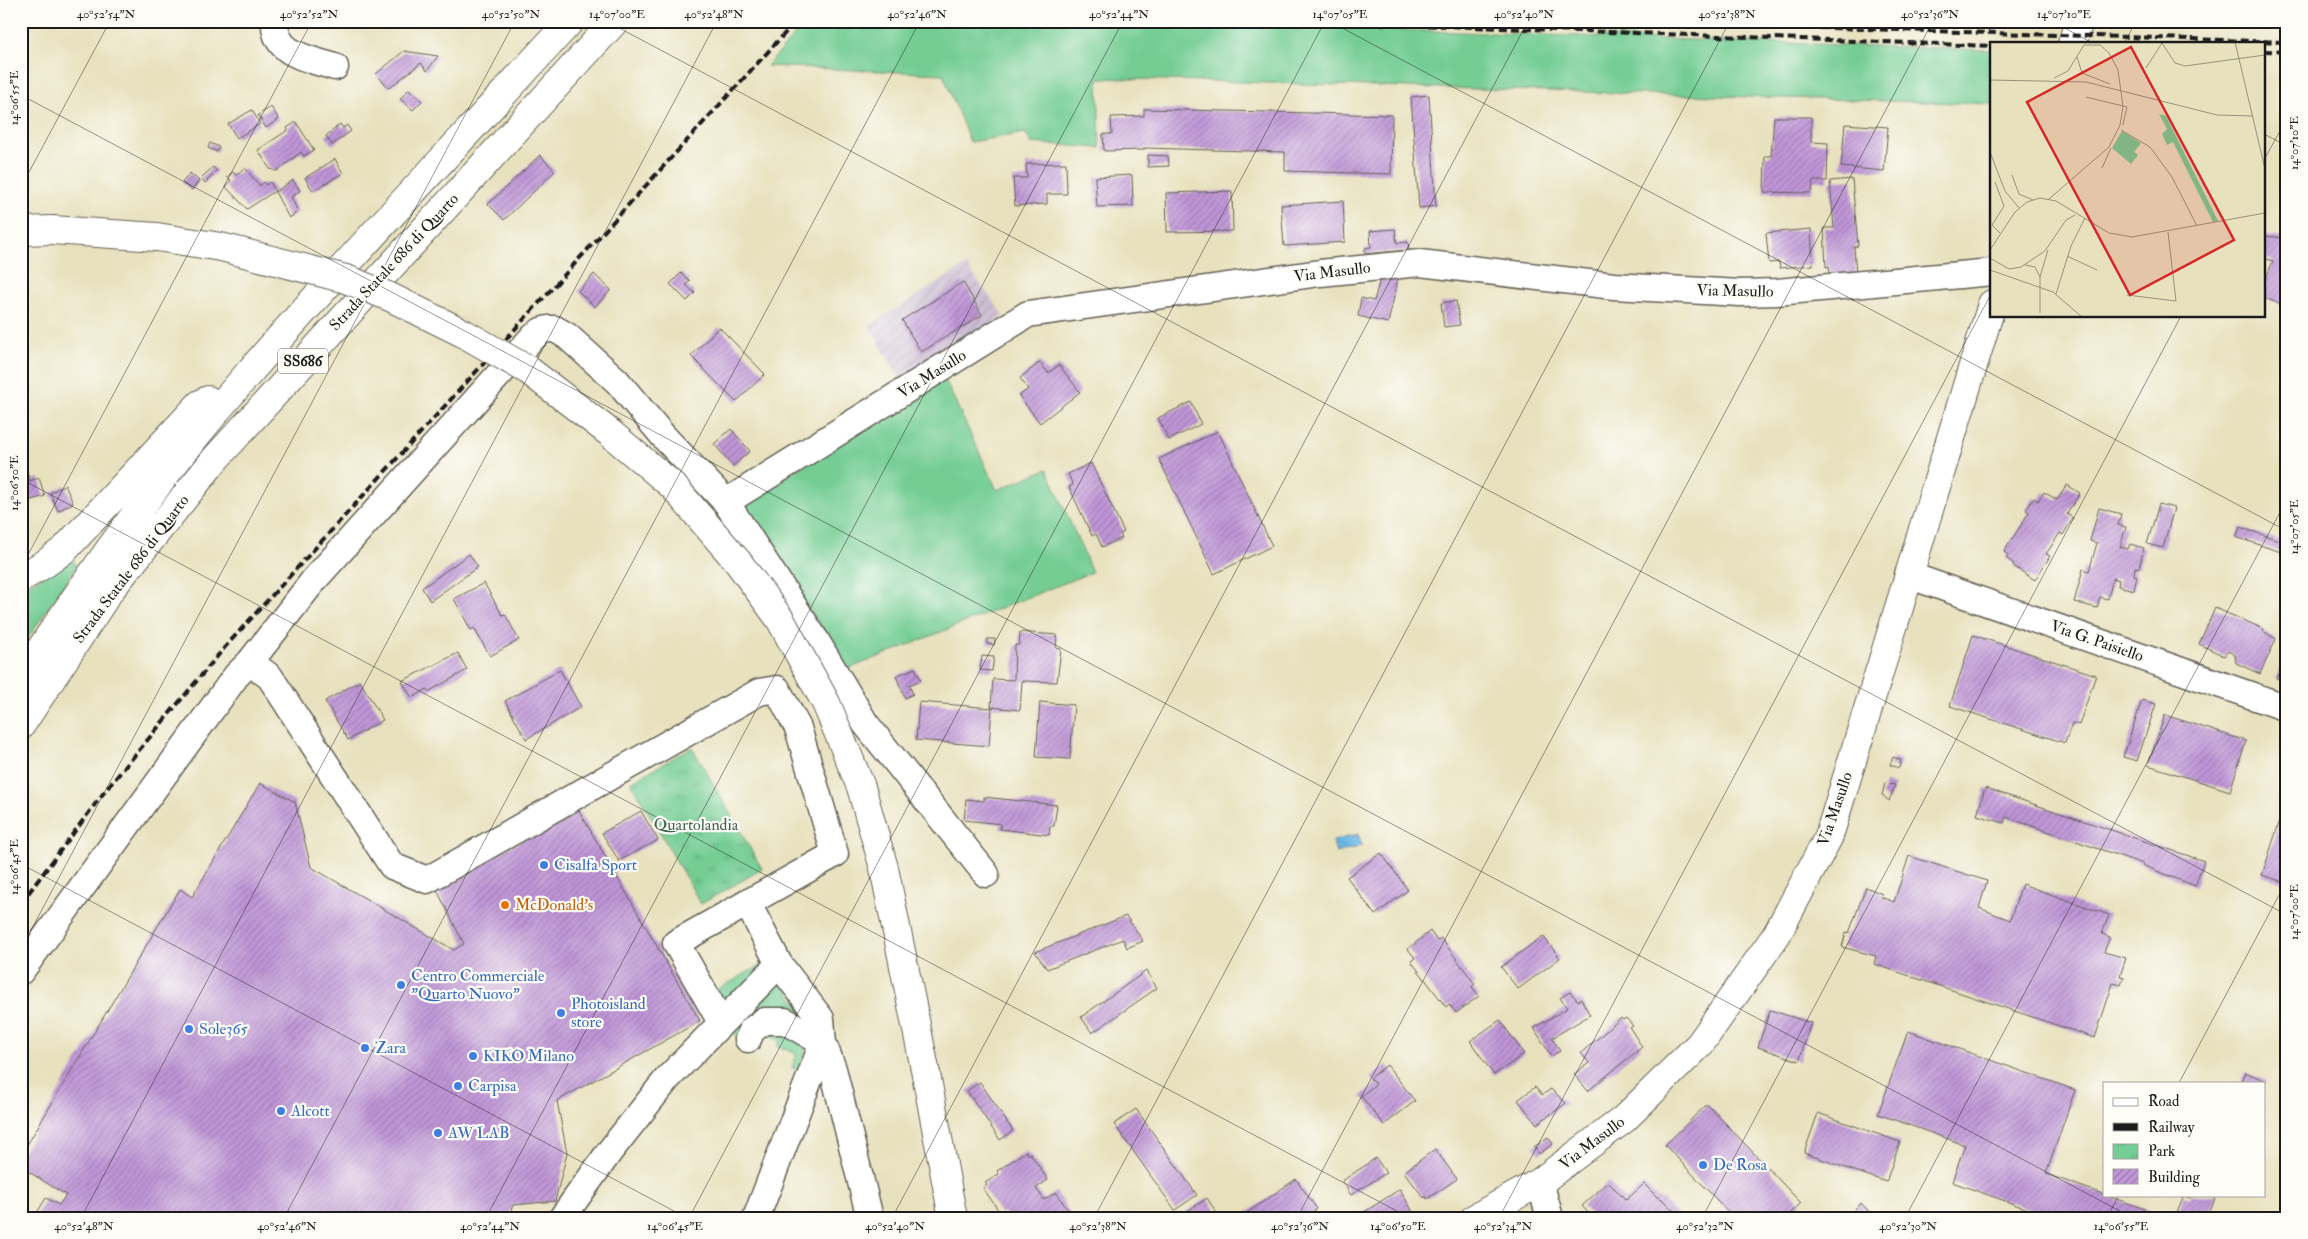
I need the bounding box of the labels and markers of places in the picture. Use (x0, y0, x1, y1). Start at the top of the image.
place label: Cisalfa Sport (554, 855, 637, 876)
marker: Cisalfa Sport (538, 859, 550, 871)
place label: McDonald's (515, 895, 593, 915)
marker: McDonald's (499, 899, 511, 911)
place label: Centro Commerciale "Quarto Nuovo" (411, 966, 545, 1004)
marker: Centro Commerciale "Quarto Nuovo" (395, 979, 407, 991)
place label: Photoisland store (571, 994, 646, 1032)
marker: Photoisland store (555, 1007, 567, 1019)
place label: Sole365 (199, 1019, 247, 1039)
marker: Sole365 (183, 1023, 195, 1035)
place label: Zara (375, 1038, 407, 1058)
marker: Zara (359, 1042, 371, 1054)
place label: KIKO Milano (483, 1046, 574, 1066)
marker: KIKO Milano (467, 1050, 479, 1062)
place label: Carpisa (468, 1076, 517, 1097)
marker: Carpisa (452, 1080, 464, 1092)
place label: Alcott (290, 1101, 330, 1121)
marker: Alcott (275, 1105, 287, 1117)
place label: AW LAB (447, 1123, 509, 1143)
marker: AW LAB (432, 1127, 444, 1139)
place label: De Rosa (1713, 1155, 1768, 1175)
marker: De Rosa (1697, 1159, 1709, 1171)

